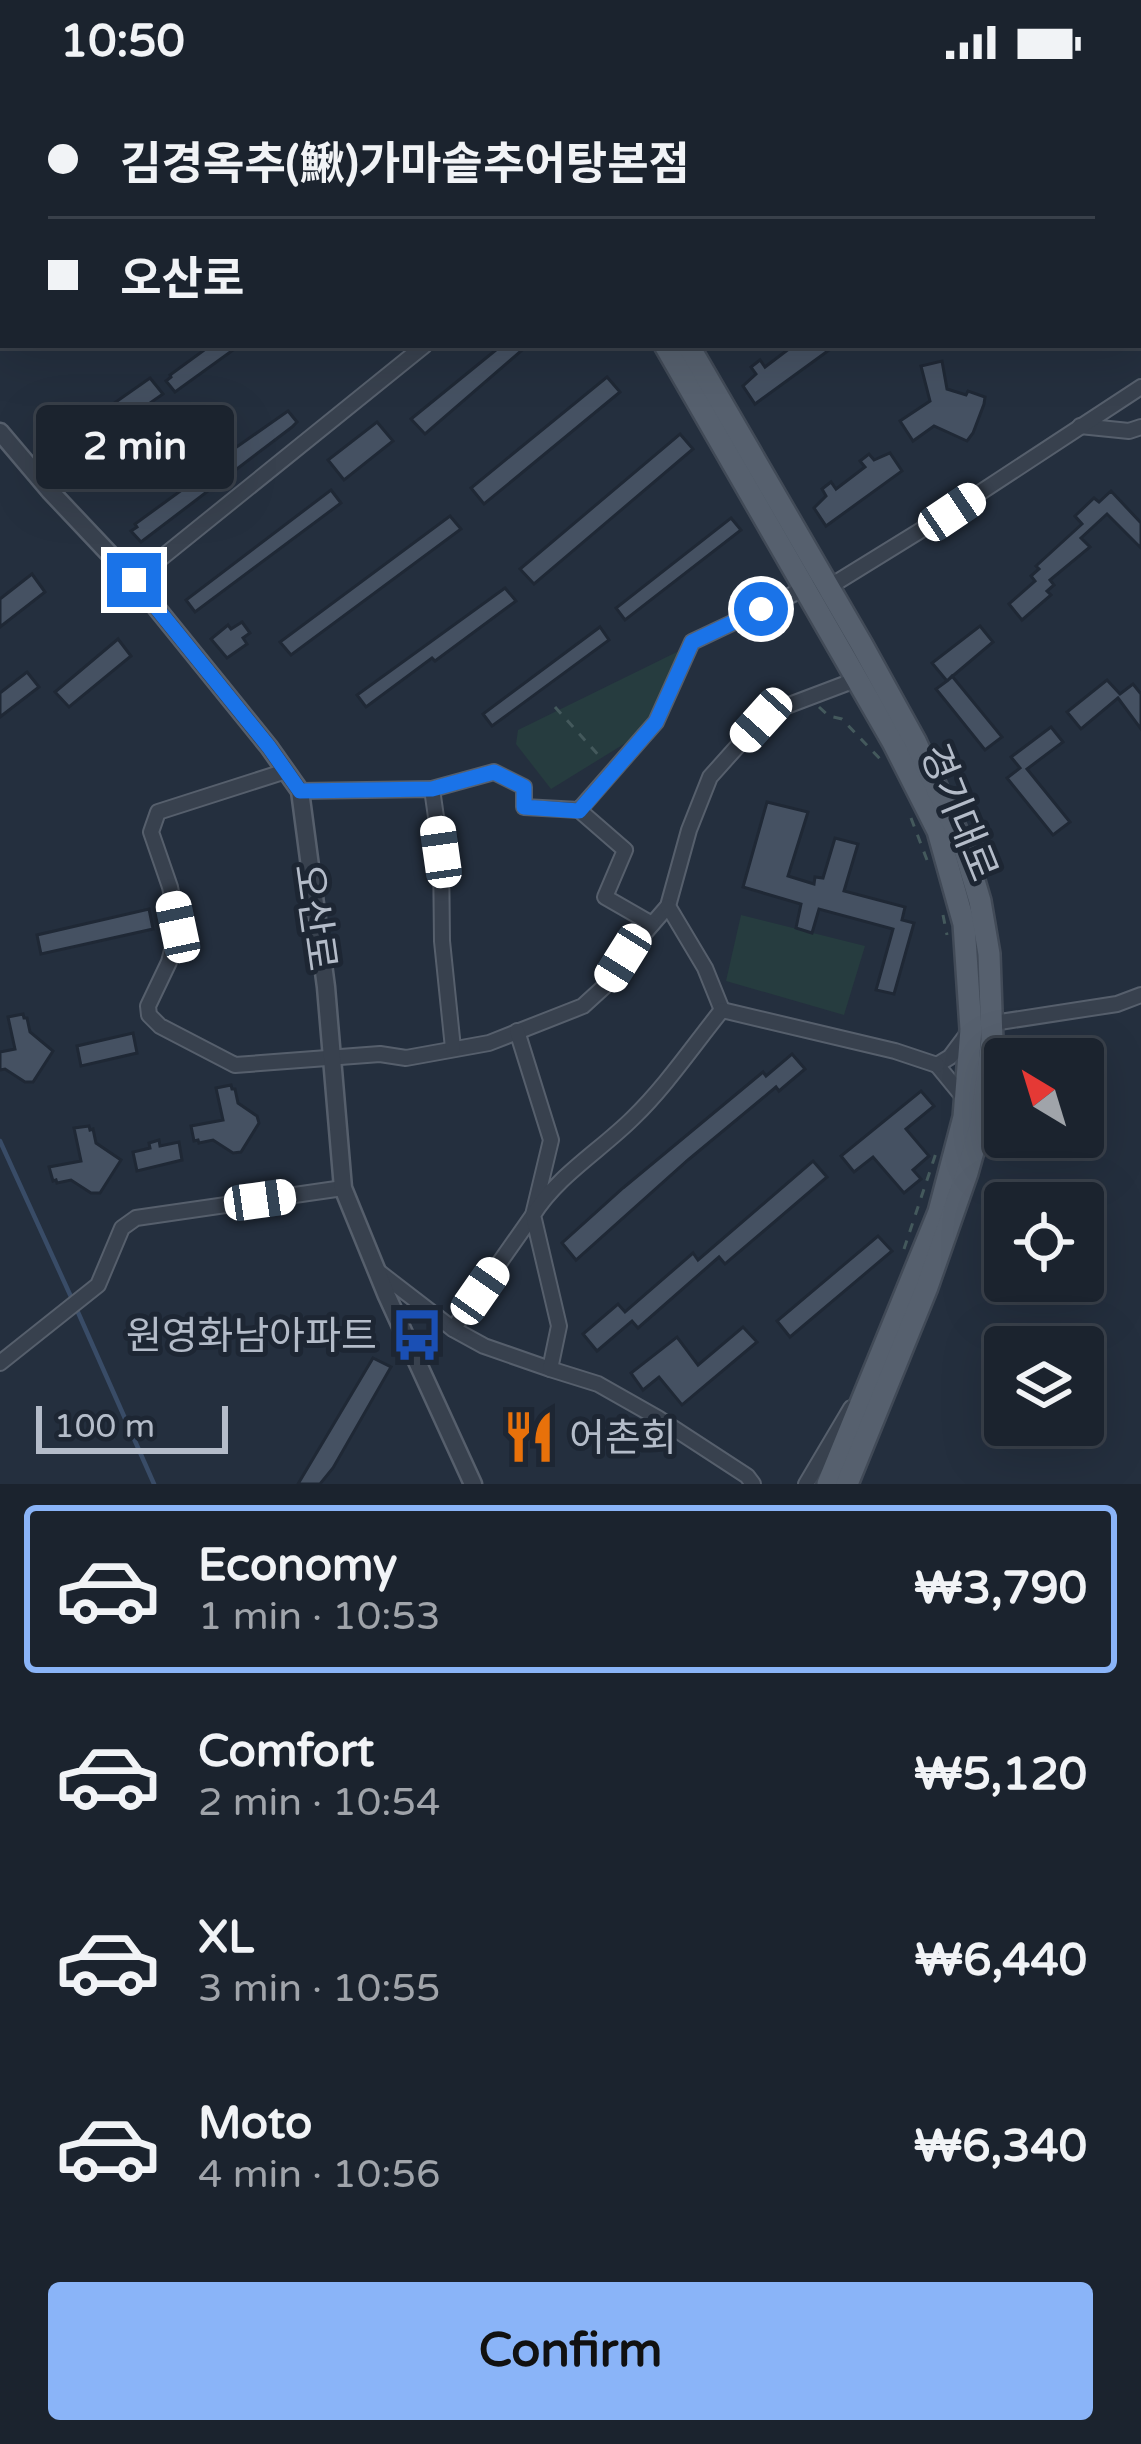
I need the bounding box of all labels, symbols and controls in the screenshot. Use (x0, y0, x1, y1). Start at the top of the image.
text: 10:50 (60, 15, 185, 69)
text: 김경옥추(鰍)가마솥추어탕본점 (120, 138, 690, 192)
text: 오산로 (120, 253, 244, 307)
callout: 2 min (35, 406, 233, 490)
text: 2 min (83, 423, 187, 470)
car (912, 477, 992, 547)
route end (107, 553, 161, 607)
route start (734, 582, 788, 636)
car (724, 681, 798, 759)
street label: 경기대로 (910, 737, 1007, 888)
car (418, 814, 464, 890)
street label: 오산로 (284, 861, 345, 974)
car (153, 888, 203, 966)
car (589, 918, 657, 998)
north arrow (984, 1038, 1104, 1158)
map controls (984, 1038, 1104, 1446)
car (222, 1177, 298, 1223)
button: locate (984, 1182, 1104, 1302)
car (445, 1251, 515, 1331)
bus stop icon: 원영화남아파트 (388, 1306, 446, 1364)
place label: 원영화남아파트 (126, 1313, 377, 1360)
button: layers (984, 1326, 1104, 1446)
scale bar (36, 1400, 228, 1453)
text: 100 m (54, 1407, 155, 1446)
restaurant icon: 어촌회 (500, 1408, 558, 1466)
place label: 어촌회 (569, 1415, 677, 1462)
icon: car (54, 1535, 162, 1643)
text: Economy (198, 1539, 397, 1593)
text: ₩3,790 (914, 1562, 1087, 1616)
text: 1 min · 10:53 (198, 1593, 440, 1640)
icon: car (54, 1721, 162, 1829)
text: Comfort (198, 1725, 374, 1779)
text: ₩5,120 (914, 1748, 1087, 1802)
text: 2 min · 10:54 (198, 1779, 440, 1826)
icon: car (54, 1907, 162, 2015)
text: XL (198, 1911, 254, 1965)
text: ₩6,440 (915, 1934, 1087, 1988)
text: 3 min · 10:55 (198, 1965, 440, 2012)
icon: car (54, 2093, 162, 2201)
text: Moto (198, 2097, 312, 2151)
text: ₩6,340 (914, 2120, 1087, 2174)
text: 4 min · 10:56 (198, 2151, 440, 2198)
button: Confirm (48, 2282, 1093, 2420)

